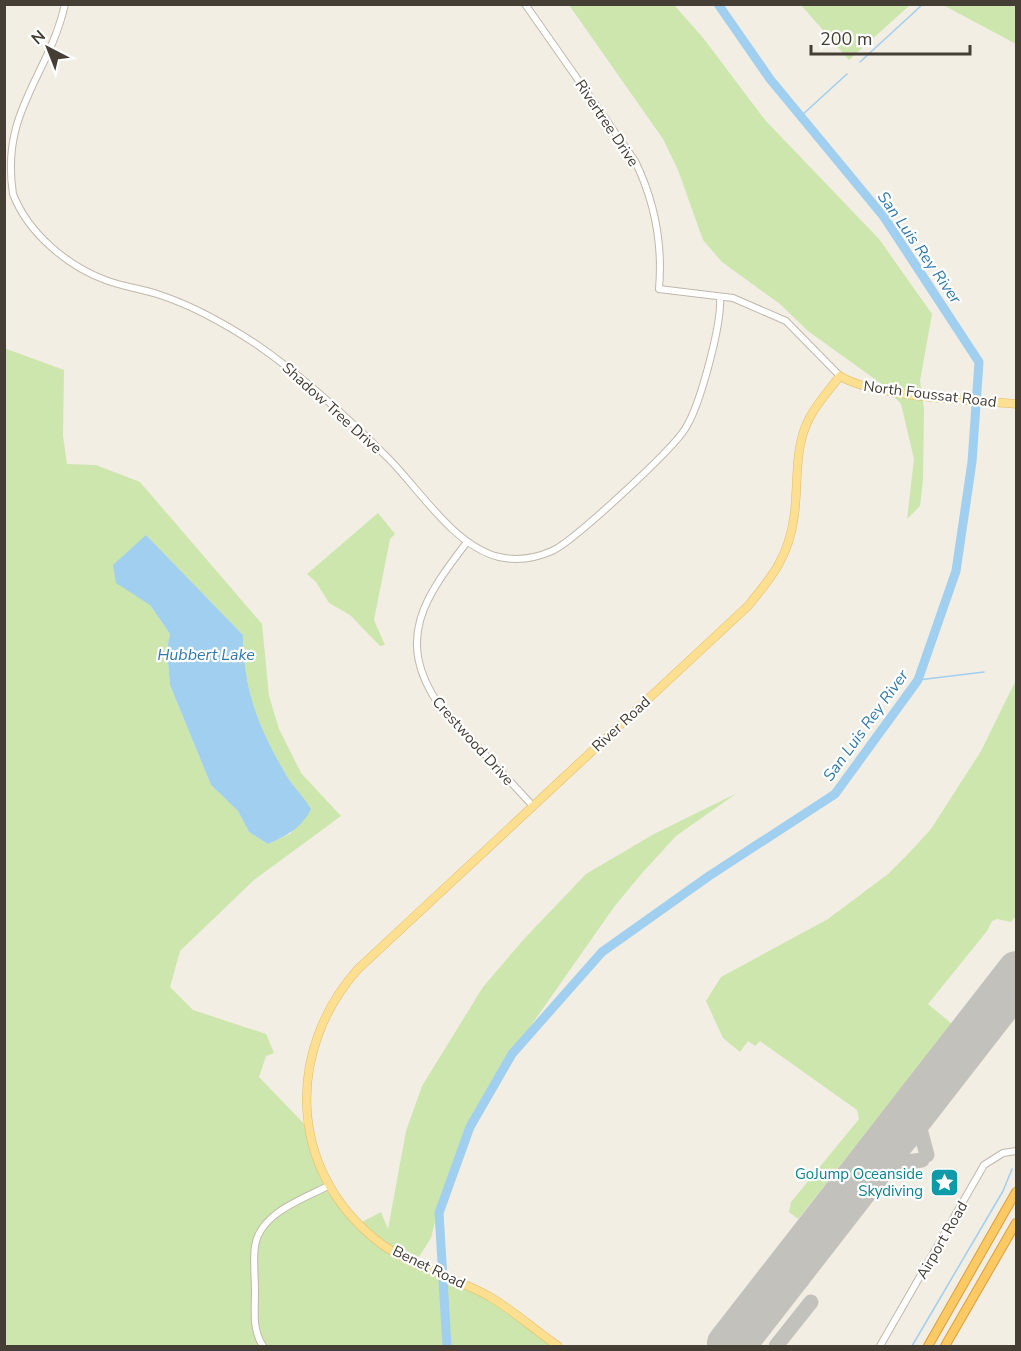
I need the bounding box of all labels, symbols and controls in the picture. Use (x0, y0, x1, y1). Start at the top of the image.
north arrow (18, 18, 78, 78)
scale bar (811, 18, 970, 56)
text: N (27, 25, 50, 50)
text: 200 m (820, 27, 872, 51)
street label: Rivertree Drive (571, 76, 643, 170)
water label: San Luis Rey River (872, 187, 967, 309)
street label: Shadow Tree Drive (278, 358, 386, 458)
street label: North Foussat Road (862, 376, 998, 412)
water label: Hubbert Lake (157, 644, 255, 666)
water label: San Luis Rey River (818, 664, 914, 786)
street label: Crestwood Drive (428, 692, 518, 790)
street label: River Road (587, 692, 655, 756)
place label: GoJump Oceanside Skydiving (795, 1164, 923, 1201)
place icon: GoJump Oceanside Skydiving (928, 1167, 960, 1199)
street label: Airport Road (912, 1197, 972, 1283)
street label: Benet Road (389, 1241, 469, 1293)

